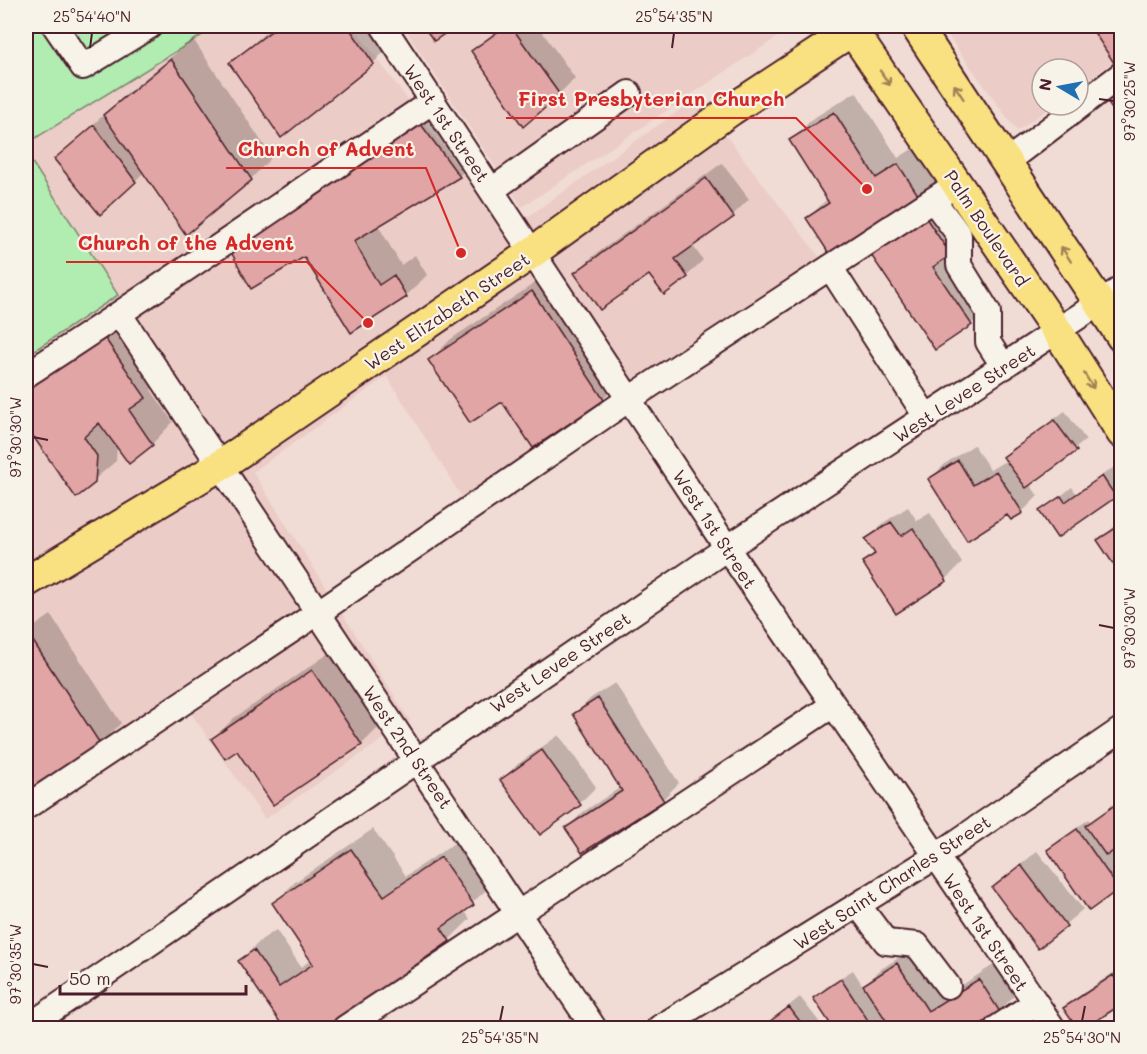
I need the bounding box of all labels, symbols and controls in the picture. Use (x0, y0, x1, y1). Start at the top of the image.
text: 25°54'40"N (53, 6, 131, 26)
text: 25°54'35"N (635, 6, 713, 26)
north arrow (1030, 57, 1090, 117)
street label: West 1st Street (399, 59, 495, 187)
text: 97°30'25"W (1119, 61, 1139, 141)
one-way arrow (879, 69, 891, 86)
text: N (1033, 76, 1056, 92)
callout: First Presbyterian Church (506, 80, 796, 118)
one-way arrow (953, 84, 965, 100)
text: First Presbyterian Church (518, 85, 784, 111)
callout: Church of Advent (226, 130, 426, 168)
text: Church of Advent (238, 135, 414, 161)
street label: Palm Boulevard (939, 165, 1035, 291)
callout: Church of the Advent (66, 224, 307, 262)
text: Church of the Advent (78, 229, 294, 255)
one-way arrow (1060, 246, 1073, 263)
street label: West Elizabeth Street (360, 247, 534, 375)
street label: West Levee Street (888, 338, 1040, 448)
one-way arrow (1083, 372, 1095, 389)
text: 97°30'30"W (5, 397, 25, 477)
street label: West 1st Street (668, 465, 762, 593)
text: 97°30'30"W (1119, 588, 1139, 668)
street label: West Levee Street (485, 606, 635, 718)
street label: West 2nd Street (358, 681, 458, 813)
street label: West Saint Charles Street (789, 809, 995, 955)
street label: West 1st Street (938, 868, 1034, 996)
text: 97°30'35"W (5, 924, 25, 1004)
scale bar (60, 958, 246, 996)
text: 50 m (69, 966, 111, 990)
text: 25°54'35"N (461, 1027, 539, 1047)
text: 25°54'30"N (1043, 1027, 1121, 1047)

